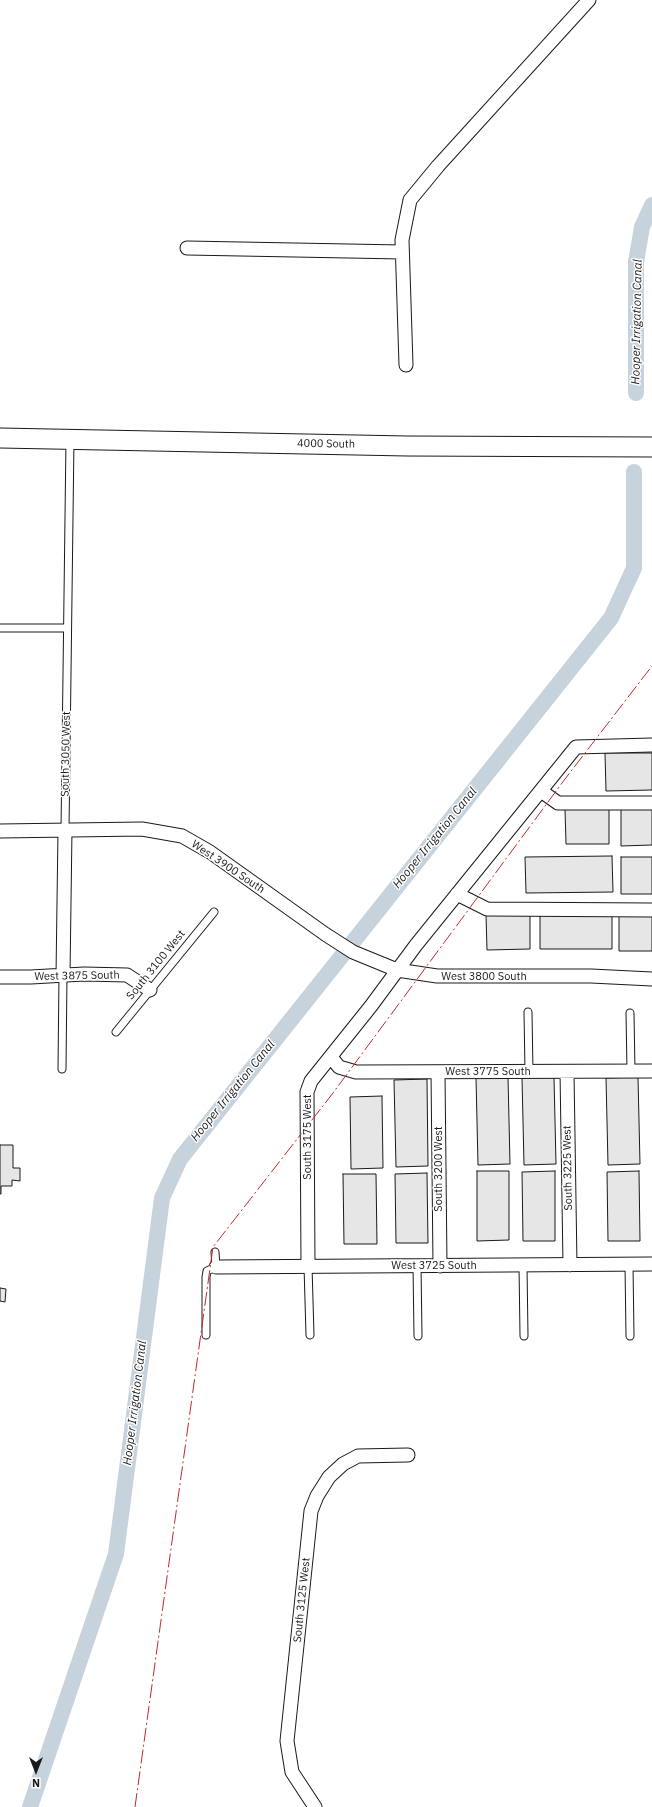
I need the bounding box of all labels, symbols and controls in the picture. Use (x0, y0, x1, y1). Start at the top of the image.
water label: Hooper Irrigation Canal (629, 259, 645, 385)
street label: 4000 South (297, 437, 355, 451)
street label: South 3050 West (59, 711, 73, 797)
water label: Hooper Irrigation Canal (390, 785, 480, 891)
street label: West 3900 South (189, 838, 267, 896)
street label: South 3100 West (124, 928, 188, 1002)
street label: West 3875 South (34, 969, 120, 983)
street label: West 3800 South (441, 970, 527, 984)
water label: Hooper Irrigation Canal (188, 1038, 278, 1144)
street label: West 3775 South (445, 1065, 531, 1079)
street label: South 3175 West (301, 1094, 315, 1180)
street label: South 3225 West (561, 1125, 575, 1211)
street label: South 3200 West (432, 1126, 446, 1212)
street label: West 3725 South (391, 1259, 477, 1273)
water label: Hooper Irrigation Canal (120, 1340, 150, 1466)
street label: South 3125 West (291, 1557, 313, 1643)
north arrow (16, 1751, 56, 1791)
text: N (32, 1776, 40, 1790)

